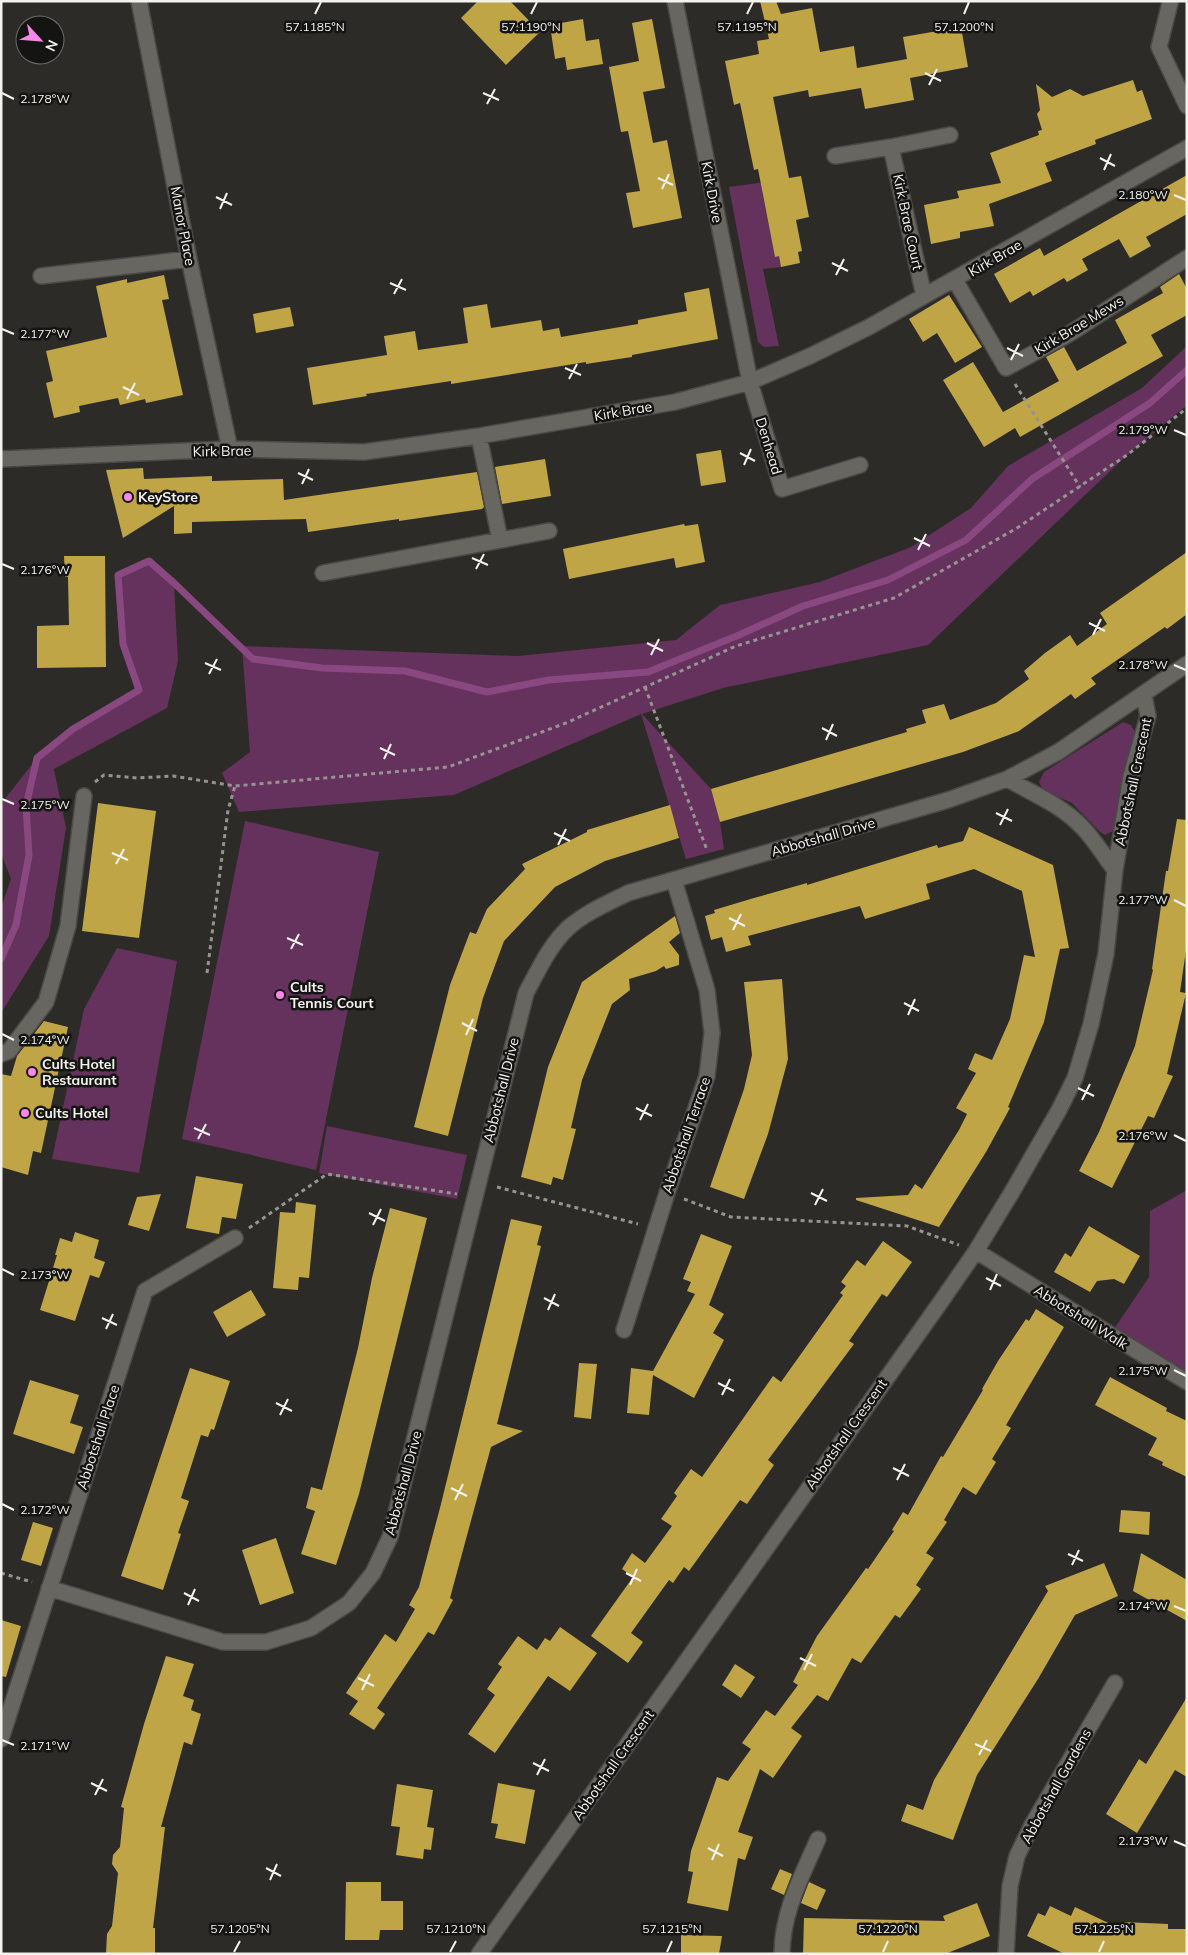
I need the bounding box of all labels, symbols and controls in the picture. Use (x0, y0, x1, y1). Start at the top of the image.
north arrow (15, 15, 65, 65)
text: 57.1185°N (285, 19, 345, 34)
text: 57.1190°N (501, 19, 561, 34)
text: 57.1195°N (717, 19, 777, 34)
text: 57.1200°N (934, 19, 994, 34)
text: N (41, 37, 62, 54)
text: 2.178°W (20, 91, 70, 106)
street label: Kirk Drive (697, 160, 727, 224)
street label: Kirk Brae Court (889, 172, 927, 272)
street label: Manor Place (166, 185, 200, 267)
text: 2.180°W (1118, 187, 1168, 202)
street label: Kirk Brae (965, 236, 1025, 280)
street label: Kirk Brae Mews (1031, 291, 1127, 359)
text: 2.177°W (20, 326, 70, 341)
street label: Kirk Brae (593, 397, 653, 425)
street label: Denhead (752, 415, 786, 477)
text: 2.179°W (1118, 422, 1168, 437)
street label: Kirk Brae (192, 441, 252, 461)
place label: KeyStore (138, 488, 198, 506)
marker: KeyStore (122, 491, 134, 503)
text: 2.176°W (20, 562, 70, 577)
text: 2.178°W (1118, 657, 1168, 672)
street label: Abbotshall Crescent (1111, 716, 1155, 848)
text: 2.175°W (20, 797, 70, 812)
street label: Abbotshall Drive (769, 814, 877, 860)
text: 2.177°W (1118, 892, 1168, 907)
place label: Cults Tennis Court (290, 978, 374, 1012)
marker: Cults Tennis Court (274, 989, 286, 1001)
text: 2.174°W (20, 1032, 70, 1047)
street label: Abbotshall Drive (479, 1036, 523, 1144)
place label: Cults Hotel Restaurant (42, 1055, 117, 1089)
marker: Cults Hotel Restaurant (26, 1066, 38, 1078)
street label: Abbotshall Terrace (658, 1075, 714, 1195)
place label: Cults Hotel (35, 1104, 108, 1122)
marker: Cults Hotel (19, 1107, 31, 1119)
text: 2.176°W (1118, 1128, 1168, 1143)
text: 2.173°W (20, 1267, 70, 1282)
street label: Abbotshall Walk (1031, 1281, 1132, 1354)
text: 2.175°W (1118, 1363, 1168, 1378)
street label: Abbotshall Crescent (801, 1375, 891, 1493)
street label: Abbotshall Place (73, 1382, 123, 1492)
street label: Abbotshall Drive (380, 1429, 426, 1537)
text: 2.172°W (20, 1502, 70, 1517)
text: 2.174°W (1118, 1598, 1168, 1613)
street label: Abbotshall Crescent (568, 1706, 658, 1824)
street label: Abbotshall Gardens (1017, 1725, 1095, 1847)
text: 2.171°W (20, 1738, 70, 1753)
text: 2.173°W (1118, 1833, 1168, 1848)
text: 57.1205°N (210, 1921, 270, 1936)
text: 57.1210°N (426, 1921, 486, 1936)
text: 57.1215°N (642, 1921, 702, 1936)
text: 57.1220°N (858, 1921, 918, 1936)
text: 57.1225°N (1074, 1921, 1134, 1936)

